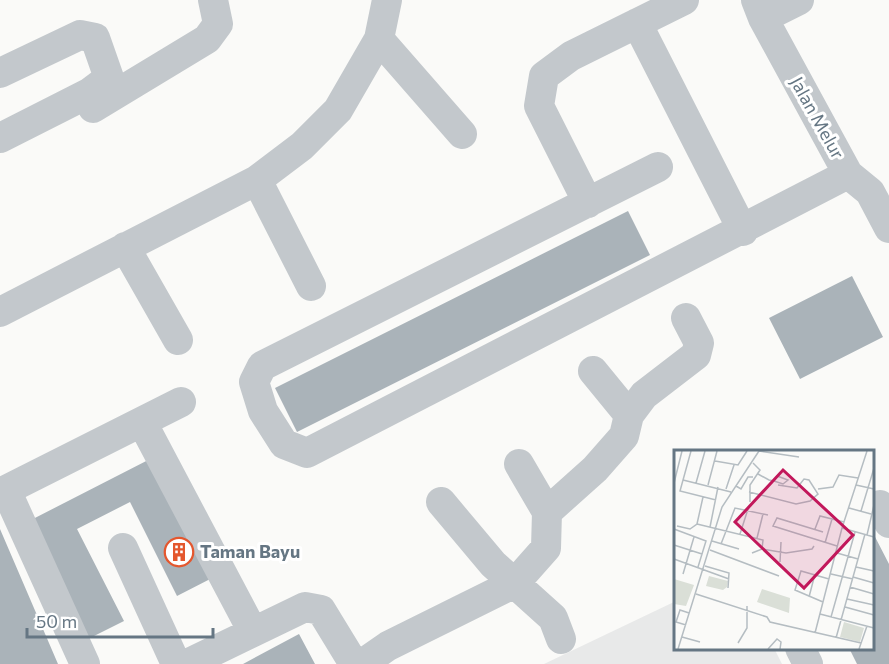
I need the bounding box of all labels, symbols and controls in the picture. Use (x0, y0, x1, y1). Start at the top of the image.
street label: Jalan Melur (786, 72, 850, 163)
inset map (674, 450, 874, 649)
building icon: Taman Bayu (163, 536, 195, 568)
place label: Taman Bayu (200, 540, 300, 562)
scale bar (27, 601, 213, 639)
text: 50 m (36, 610, 77, 632)

